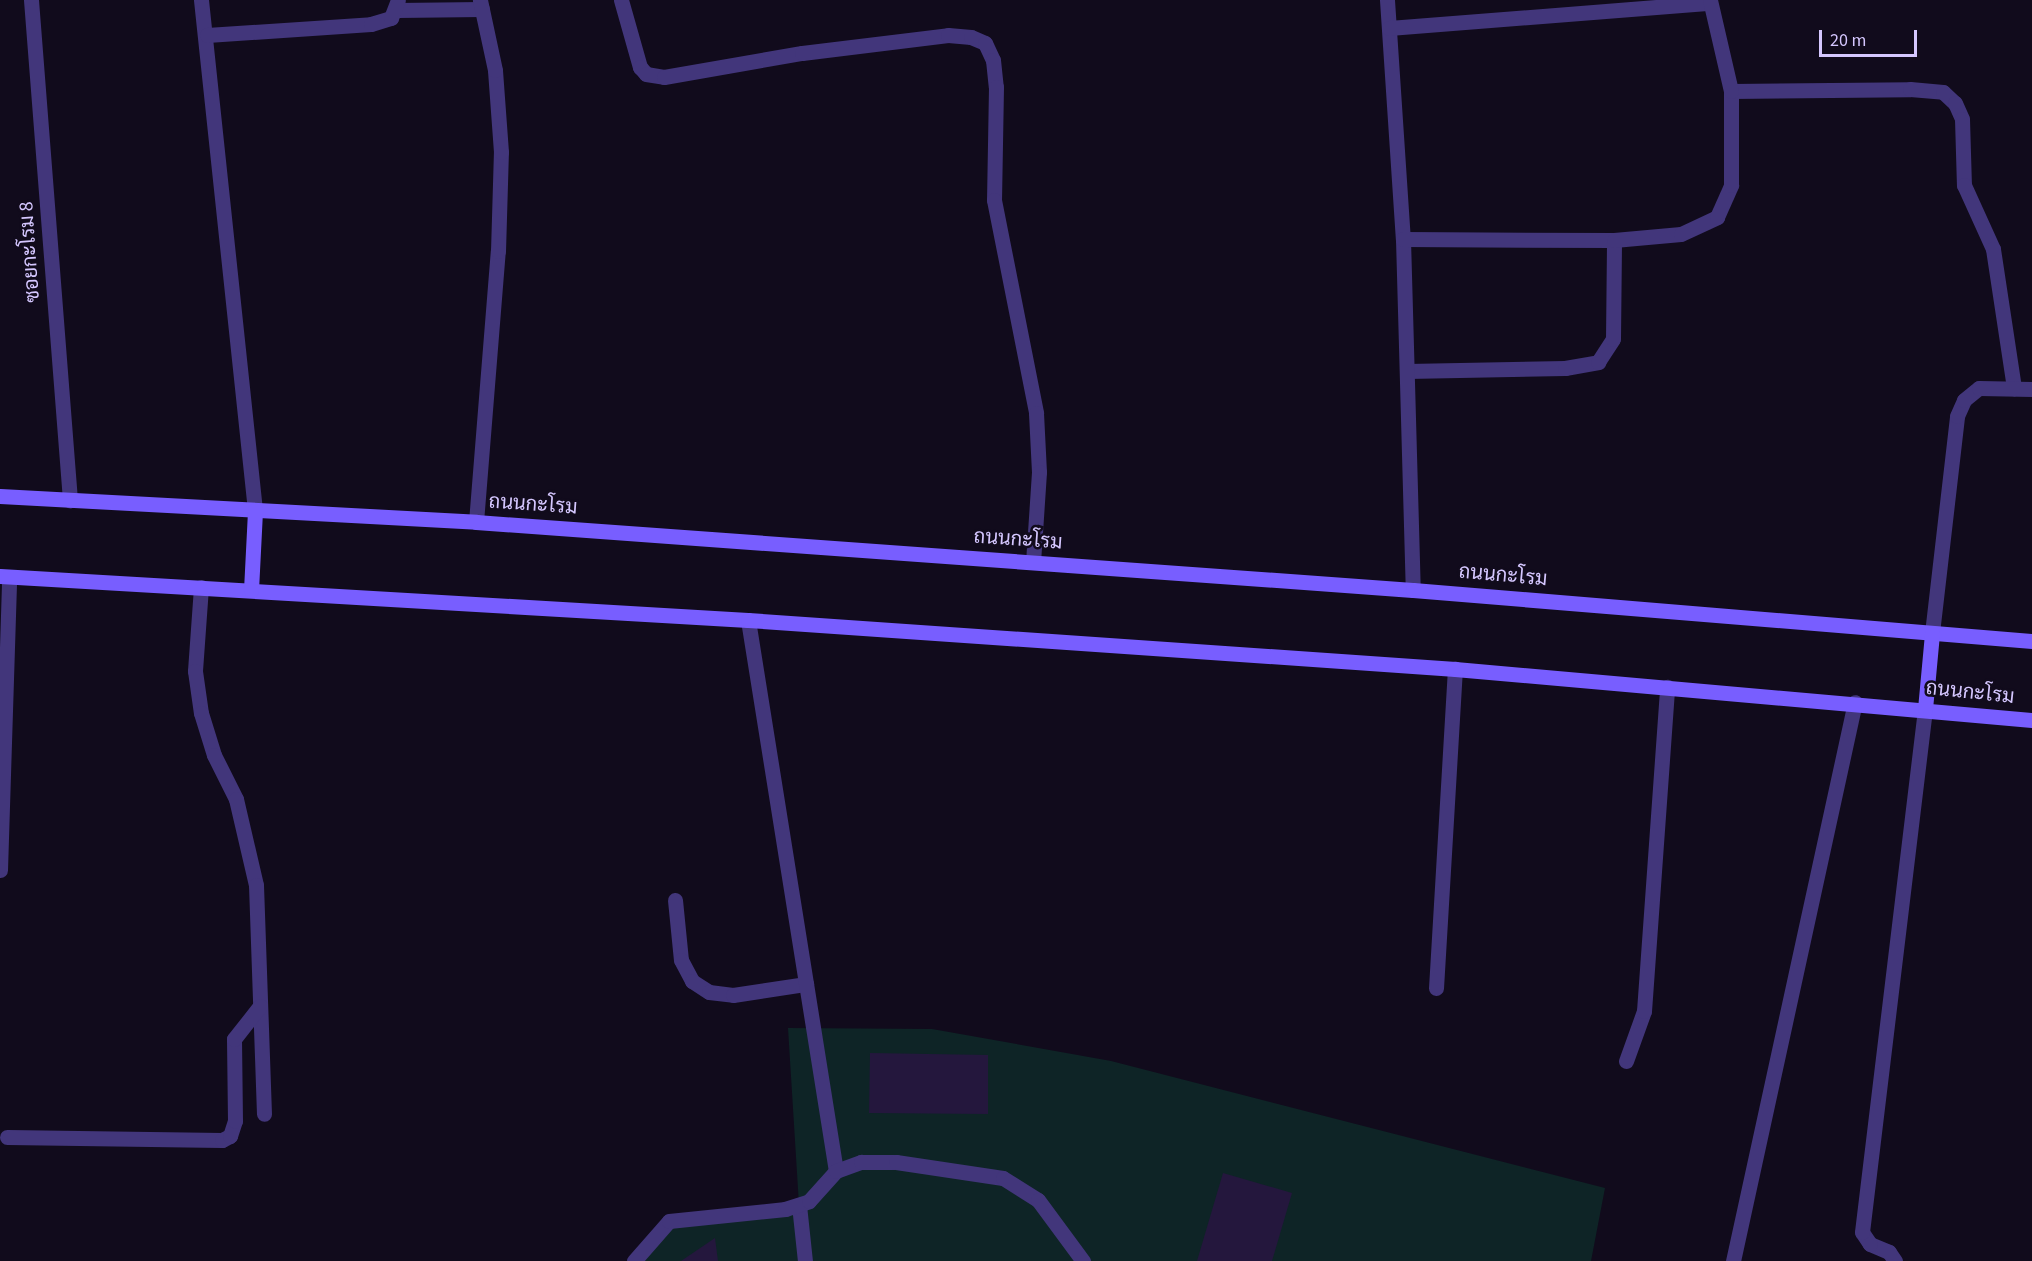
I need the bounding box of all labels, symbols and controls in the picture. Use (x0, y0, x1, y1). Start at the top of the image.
scale bar (1822, 18, 1920, 56)
text: 20 m (1830, 28, 1866, 53)
street label: ซอยกะโรม 8 (15, 201, 45, 303)
street label: ถนนกะโรม (488, 490, 578, 520)
street label: ถนนกะโรม (973, 525, 1063, 555)
street label: ถนนกะโรม (1458, 560, 1548, 592)
street label: ถนนกะโรม (1925, 676, 2015, 710)

